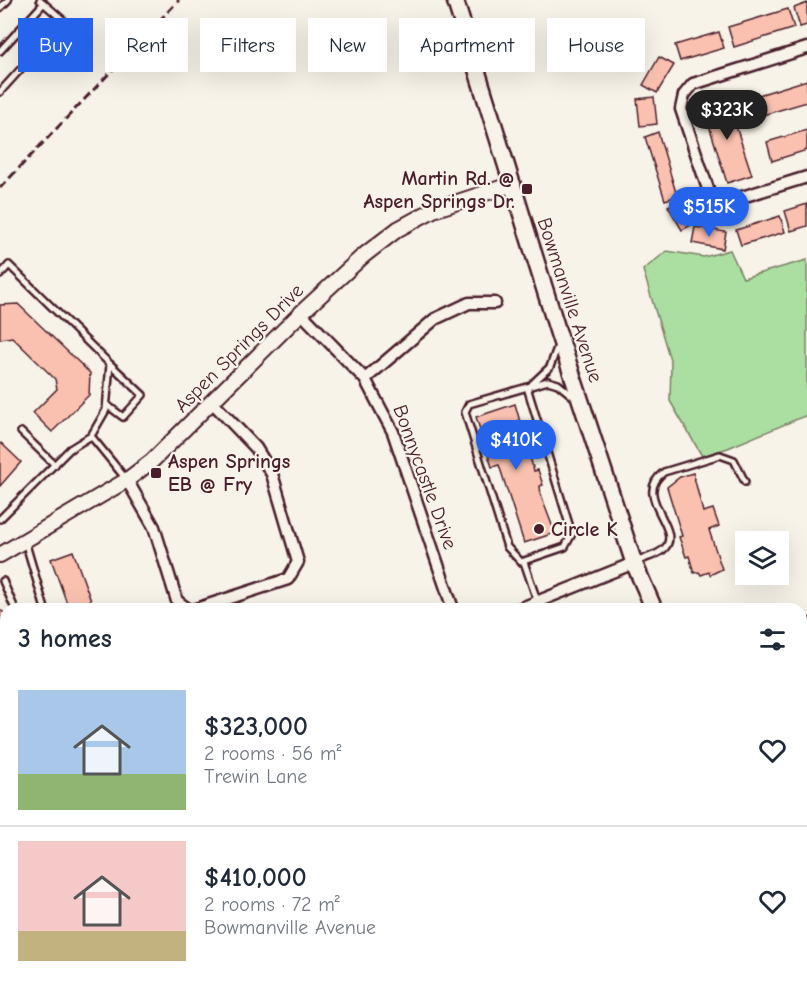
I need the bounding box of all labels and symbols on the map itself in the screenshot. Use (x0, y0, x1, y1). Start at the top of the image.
pin: $323K (685, 90, 769, 141)
place label: Martin Rd. @ Aspen Springs Dr. (363, 167, 515, 213)
marker: Martin Rd. @ Aspen Springs Dr. (520, 182, 534, 196)
pin: $515K (667, 187, 751, 238)
street label: Bowmanville Avenue (532, 215, 608, 385)
street label: Aspen Springs Drive (170, 279, 308, 417)
street label: Bonnycastle Drive (388, 402, 462, 552)
pin: $410K (474, 420, 558, 471)
place label: Aspen Springs EB @ Fry (168, 450, 290, 496)
marker: Aspen Springs EB @ Fry (149, 466, 163, 480)
place label: Circle K (551, 518, 618, 541)
marker: Circle K (532, 522, 546, 536)

